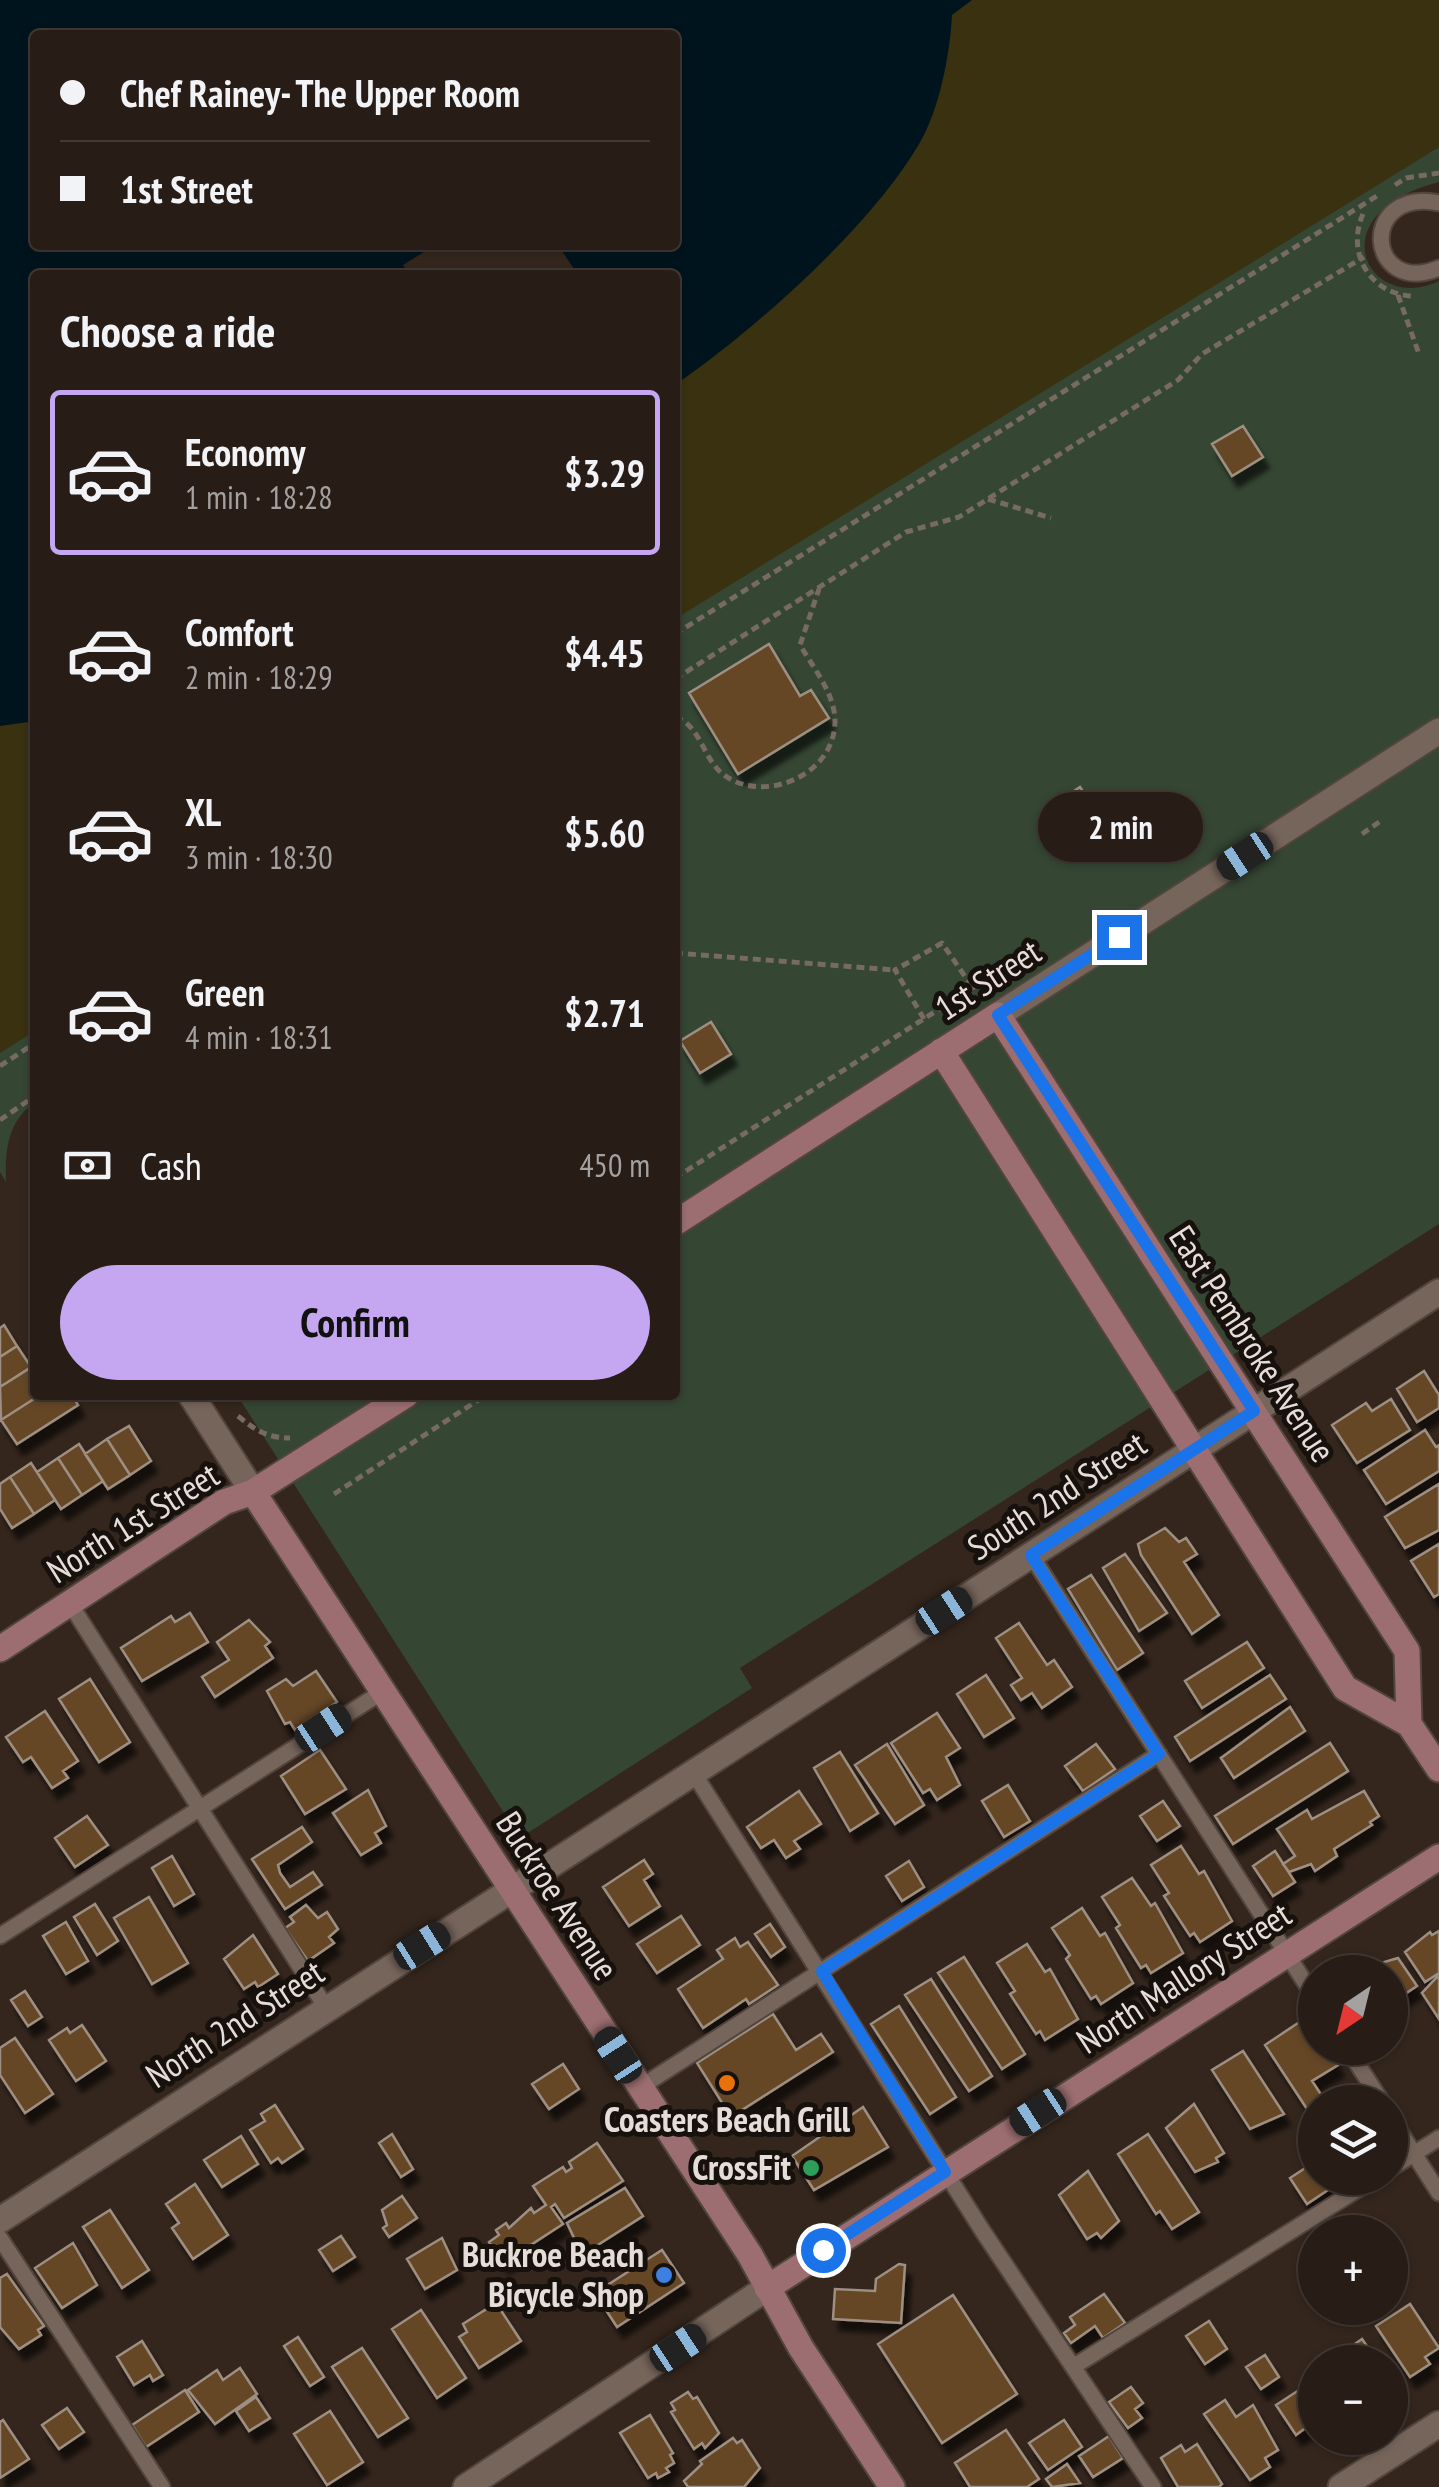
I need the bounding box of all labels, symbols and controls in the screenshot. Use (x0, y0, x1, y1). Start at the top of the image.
text: Chef Rainey- The Upper Room (120, 68, 520, 117)
text: 1st Street (120, 164, 253, 213)
text: Choose a ride (60, 301, 275, 359)
text: Economy (185, 427, 305, 476)
icon: car (65, 428, 155, 518)
text: $3.29 (564, 448, 645, 497)
text: 1 min · 18:28 (185, 476, 333, 518)
text: Comfort (185, 607, 294, 656)
icon: car (65, 608, 155, 698)
text: $4.45 (564, 628, 645, 677)
text: 2 min · 18:29 (185, 656, 333, 698)
text: XL (185, 787, 221, 836)
icon: car (65, 788, 155, 878)
callout: 2 min (1036, 792, 1202, 862)
text: 2 min (1088, 806, 1153, 848)
text: $5.60 (564, 808, 645, 857)
car (1212, 827, 1278, 885)
text: 3 min · 18:30 (185, 836, 333, 878)
route end (1097, 915, 1142, 960)
street label: 1st Street (926, 928, 1049, 1030)
text: Green (185, 967, 265, 1016)
icon: car (65, 968, 155, 1058)
text: $2.71 (564, 988, 645, 1037)
text: 4 min · 18:31 (185, 1016, 333, 1058)
icon: cash (60, 1138, 115, 1193)
text: Cash (140, 1141, 202, 1190)
text: 450 m (579, 1144, 650, 1186)
street label: East Pembroke Avenue (1159, 1217, 1346, 1470)
button: Confirm (60, 1265, 650, 1380)
street label: South 2nd Street (958, 1420, 1155, 1570)
street label: North 1st Street (38, 1451, 227, 1593)
car (911, 1582, 977, 1640)
car (290, 1699, 356, 1757)
street label: Buckroe Avenue (486, 1802, 629, 1988)
street label: North Mallory Street (1068, 1891, 1300, 2063)
car (389, 1917, 455, 1975)
street label: North 2nd Street (137, 1948, 332, 2098)
north arrow (1298, 1955, 1408, 2065)
map controls (1298, 1955, 1408, 2455)
car (589, 2022, 647, 2088)
marker: Coasters Beach Grill (716, 2072, 738, 2094)
car (1005, 2083, 1071, 2141)
button: layers (1298, 2085, 1408, 2195)
place label: Coasters Beach Grill (604, 2096, 851, 2142)
place label: CrossFit (692, 2144, 791, 2190)
marker: CrossFit (800, 2157, 822, 2179)
button: + (1298, 2215, 1408, 2325)
route start (801, 2228, 846, 2273)
place label: Buckroe Beach Bicycle Shop (462, 2231, 644, 2317)
marker: Buckroe Beach Bicycle Shop (653, 2264, 675, 2286)
car (645, 2319, 711, 2377)
button: − (1298, 2345, 1408, 2455)

